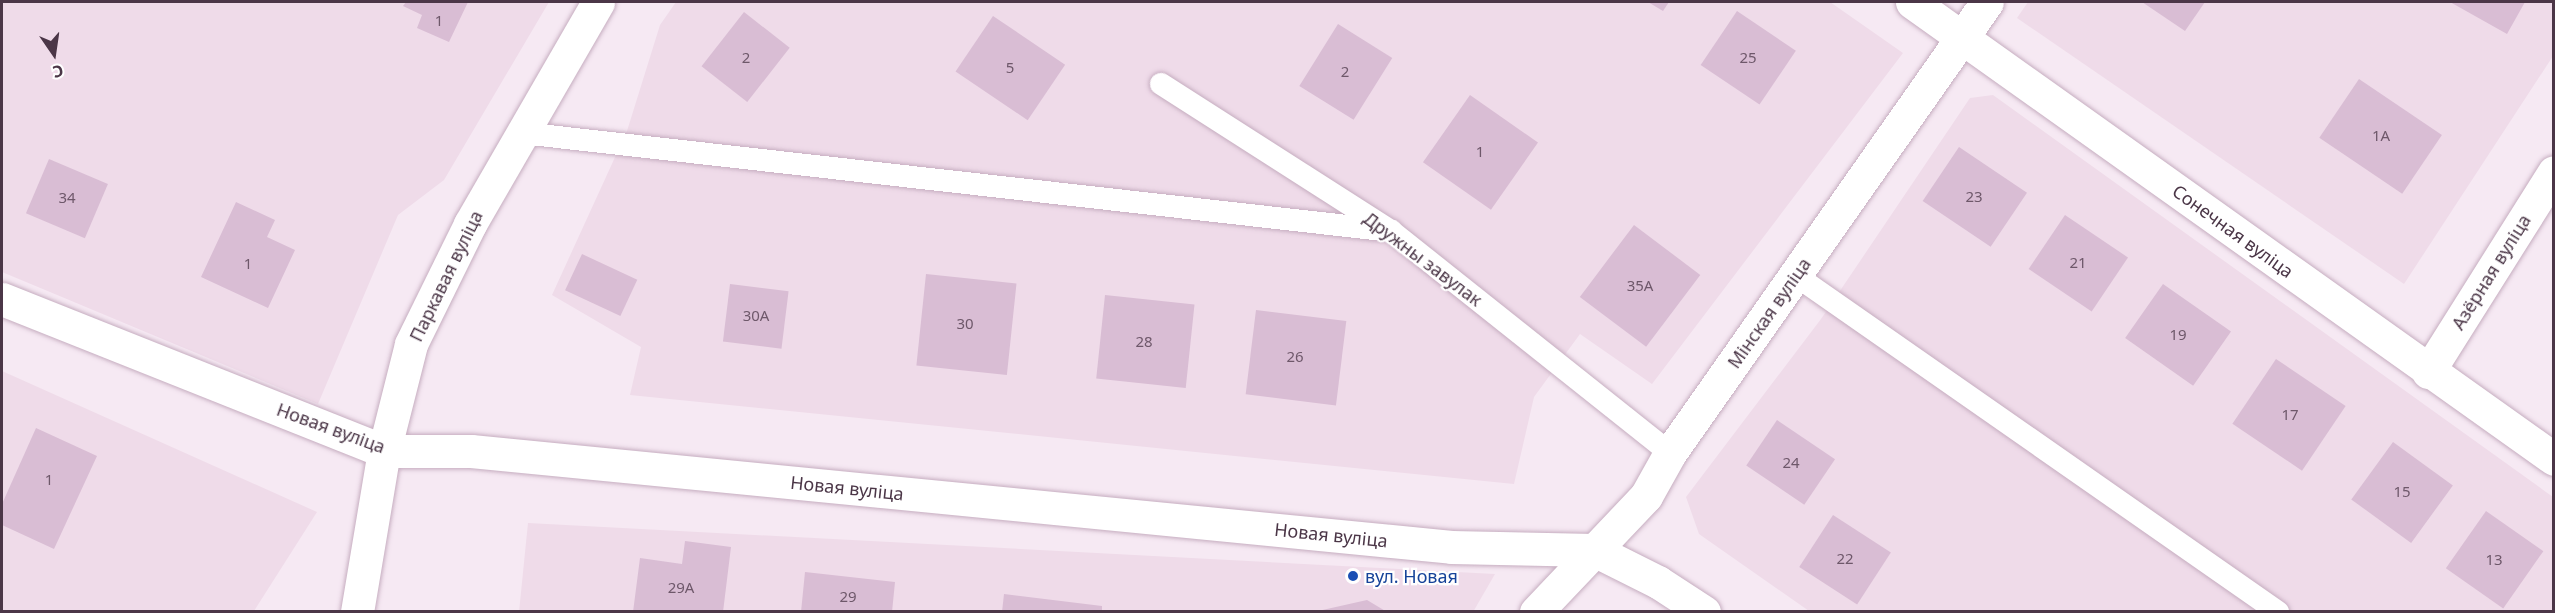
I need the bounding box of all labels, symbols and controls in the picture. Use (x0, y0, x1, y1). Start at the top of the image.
house number: 1 (435, 12, 443, 30)
north arrow (24, 24, 84, 84)
house number: 2 (742, 49, 750, 67)
house number: 25 (1739, 49, 1757, 67)
house number: 5 (1006, 59, 1014, 77)
text: С (51, 60, 66, 83)
house number: 2 (1341, 63, 1349, 81)
house number: 1А (2372, 127, 2390, 145)
house number: 1 (1476, 143, 1484, 161)
street label: Сонечная вуліца (2168, 180, 2298, 282)
house number: 23 (1965, 188, 1983, 206)
house number: 34 (58, 189, 76, 207)
street label: Паркавая вуліца (405, 207, 487, 345)
street label: Дружны завулак (1359, 207, 1487, 311)
street label: Азёрная вуліца (2447, 210, 2535, 334)
street label: Мінская вуліца (1723, 254, 1815, 372)
house number: 21 (2069, 254, 2087, 272)
house number: 1 (244, 255, 252, 273)
house number: 35А (1627, 277, 1653, 295)
house number: 30А (743, 307, 769, 325)
house number: 30 (956, 315, 974, 333)
house number: 19 (2169, 326, 2187, 344)
house number: 28 (1135, 333, 1153, 351)
house number: 26 (1286, 348, 1304, 366)
street label: Новая вуліца (274, 398, 388, 458)
house number: 17 (2281, 406, 2299, 424)
house number: 24 (1782, 454, 1800, 472)
house number: 1 (45, 471, 53, 489)
street label: Новая вуліца (789, 471, 905, 505)
house number: 15 (2393, 483, 2411, 501)
street label: Новая вуліца (1273, 518, 1389, 552)
house number: 22 (1836, 550, 1854, 568)
house number: 13 (2485, 551, 2503, 569)
place label: вул. Новая (1365, 565, 1458, 587)
marker: вул. Новая (1346, 569, 1360, 583)
house number: 29А (668, 579, 694, 597)
house number: 29 (839, 588, 857, 606)

